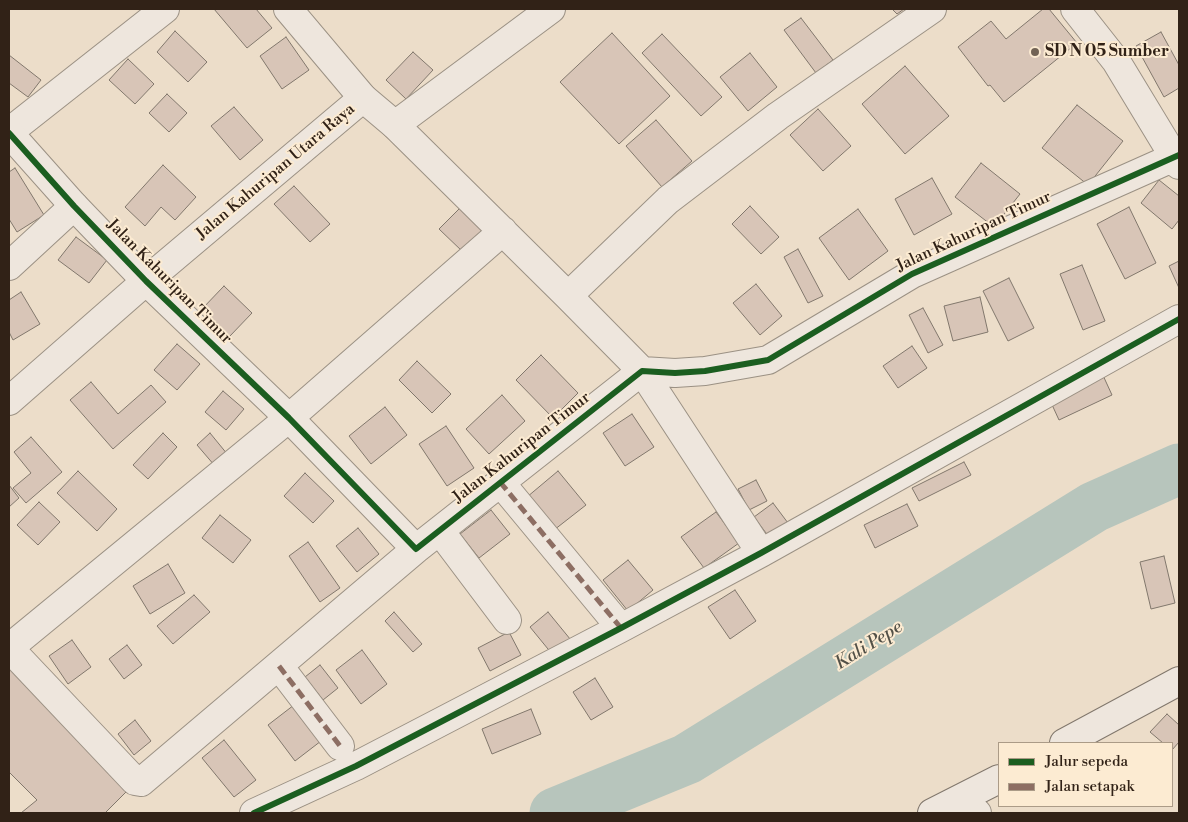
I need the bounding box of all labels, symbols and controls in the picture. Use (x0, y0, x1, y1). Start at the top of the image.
place label: SD N 05 Sumber (1045, 42, 1169, 62)
marker: SD N 05 Sumber (1029, 46, 1041, 58)
street label: Jalan Kahuripan Utara Raya (193, 100, 359, 244)
street label: Jalan Kahuripan Timur (893, 188, 1055, 276)
street label: Jalan Kahuripan Timur (103, 216, 235, 348)
street label: Jalan Kahuripan Timur (450, 388, 594, 508)
water label: Kali Pepe (831, 617, 907, 675)
legend (998, 742, 1173, 807)
text: Jalur sepeda (1045, 752, 1128, 771)
text: Jalan setapak (1045, 777, 1134, 796)

